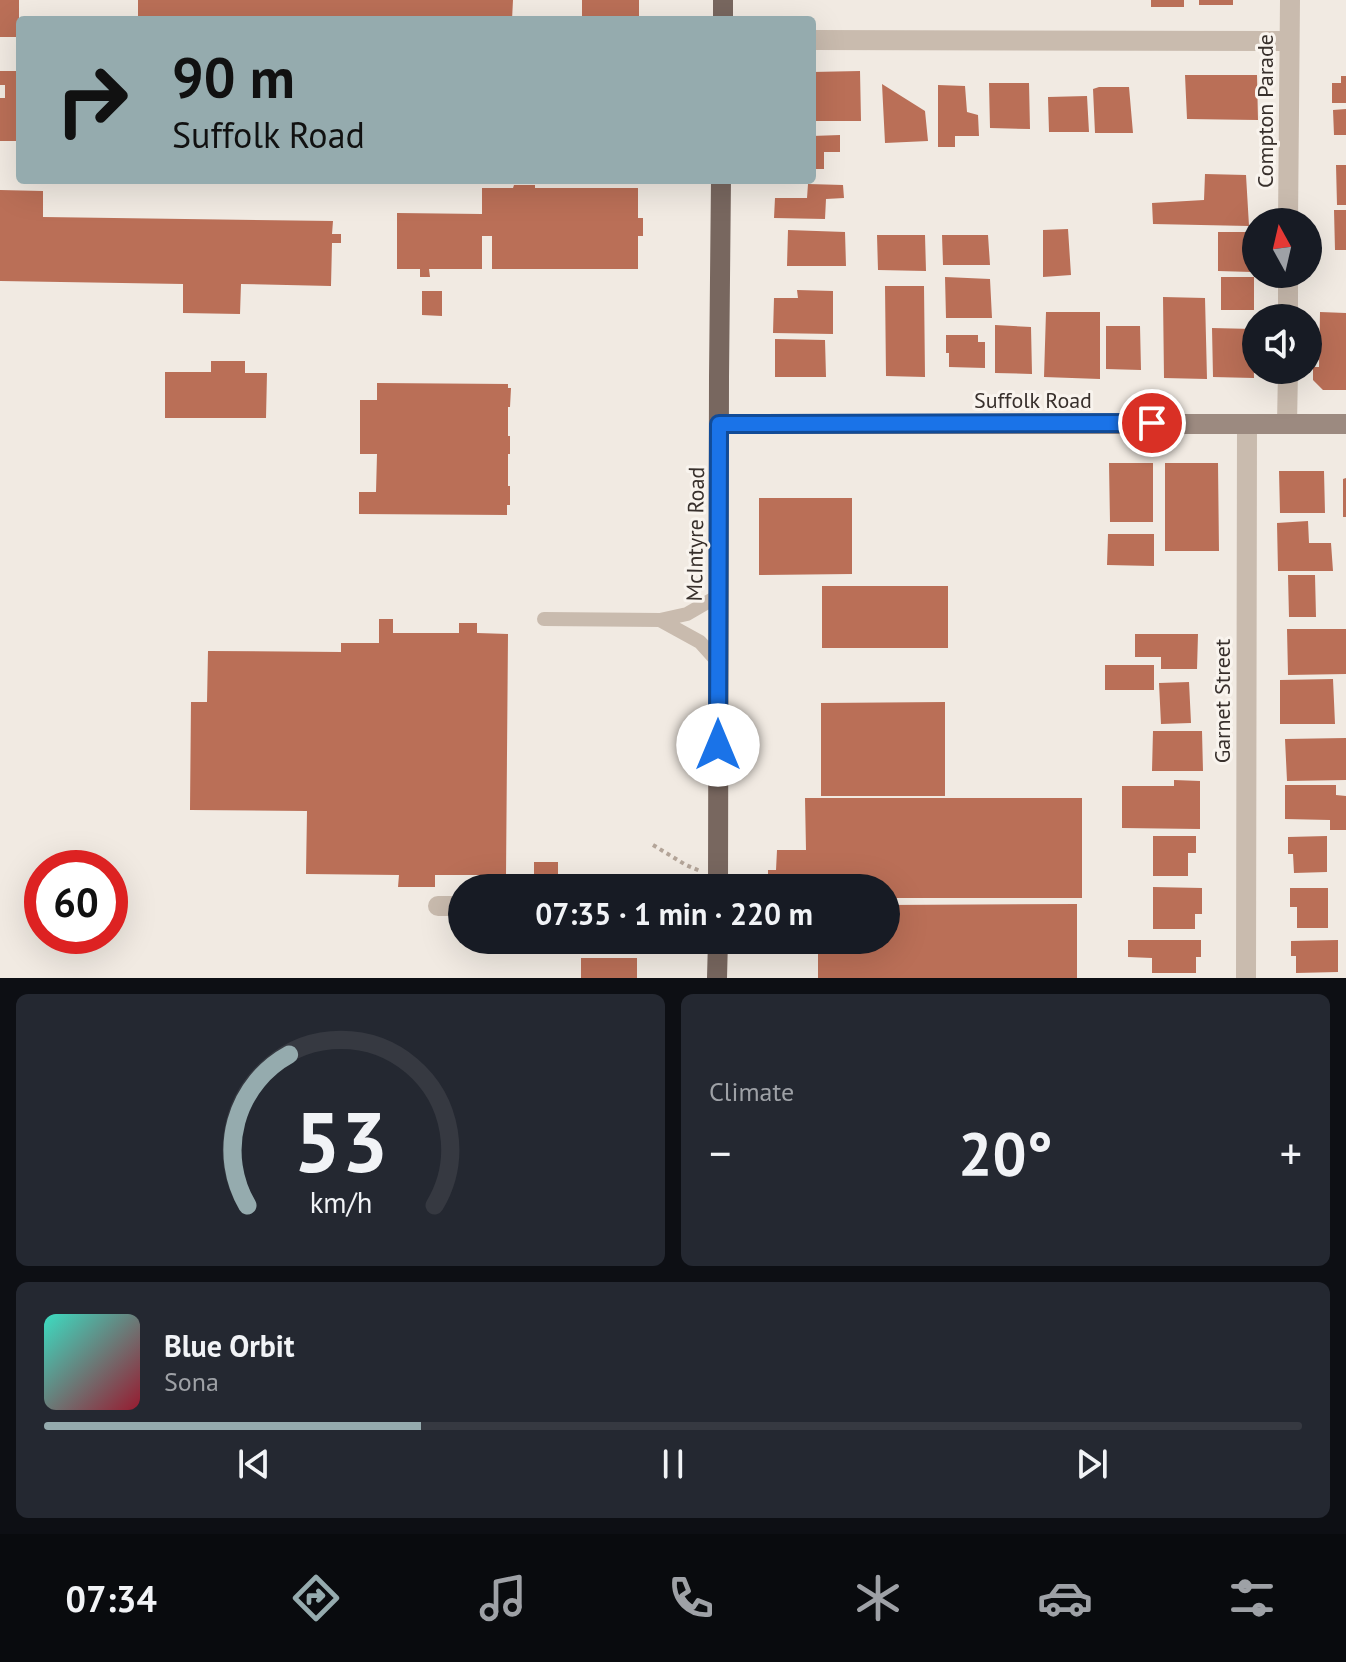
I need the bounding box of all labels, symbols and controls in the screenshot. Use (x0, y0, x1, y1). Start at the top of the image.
street label: Compton Parade (1251, 34, 1279, 188)
text: 90 m (172, 41, 295, 113)
icon: right (40, 48, 144, 152)
text: Suffolk Road (172, 111, 365, 158)
north arrow (1242, 208, 1322, 288)
map controls (1242, 208, 1322, 384)
button: sound (1242, 304, 1322, 384)
street label: Suffolk Road (974, 386, 1092, 414)
pin (1118, 389, 1186, 457)
icon: arrive (1130, 401, 1174, 445)
street label: McIntyre Road (680, 466, 710, 602)
street label: Garnet Street (1208, 638, 1236, 763)
position arrow (676, 703, 760, 787)
speed limit sign: 60 (24, 850, 128, 954)
text: 07:35 · 1 min · 220 m (535, 894, 813, 933)
text: Climate (709, 1075, 794, 1108)
text: 53 (293, 1087, 388, 1195)
text: 20° (958, 1114, 1053, 1192)
text: − (709, 1124, 731, 1181)
text: + (1280, 1124, 1302, 1181)
text: km/h (309, 1184, 372, 1221)
text: Blue Orbit (164, 1326, 294, 1365)
text: Sona (164, 1365, 219, 1398)
icon: previous (232, 1442, 276, 1486)
icon: pause (651, 1442, 695, 1486)
icon: next (1070, 1442, 1114, 1486)
icon: directions (288, 1570, 344, 1626)
icon: music (475, 1570, 531, 1626)
icon: phone (663, 1570, 719, 1626)
icon: climate (850, 1570, 906, 1626)
icon: car (1037, 1570, 1093, 1626)
icon: filters (1224, 1570, 1280, 1626)
text: 07:34 (66, 1575, 157, 1622)

